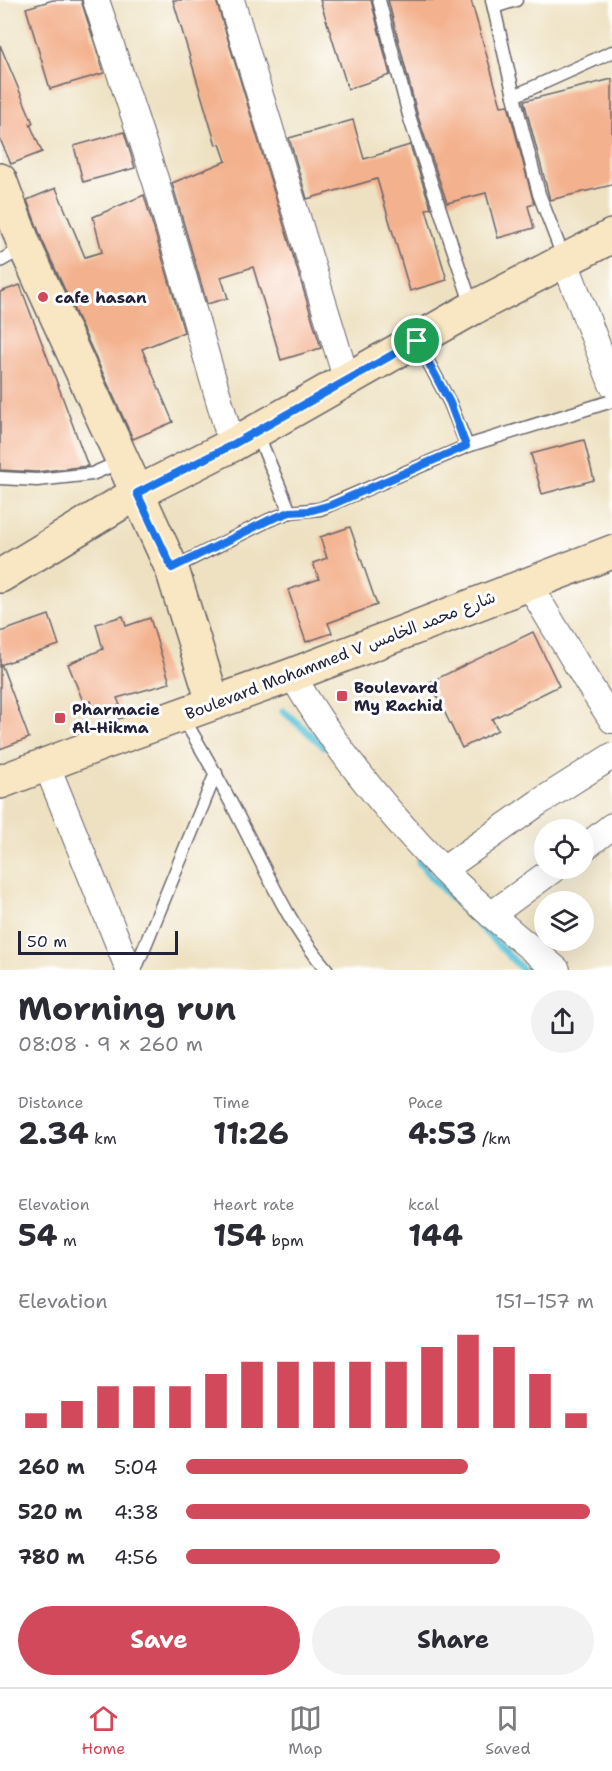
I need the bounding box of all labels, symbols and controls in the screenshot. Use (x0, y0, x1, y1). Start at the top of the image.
place label: cafe hasan (55, 287, 147, 308)
marker: cafe hasan (36, 290, 50, 304)
pin (391, 315, 442, 366)
icon: arrive (400, 324, 433, 357)
street label: Boulevard Mohammed V شارع محمد الخامس (182, 586, 499, 725)
place label: Boulevard My Rachid (354, 677, 443, 716)
marker: Boulevard My Rachid (335, 689, 349, 703)
place label: Pharmacie Al-Hikma (72, 699, 160, 738)
marker: Pharmacie Al-Hikma (53, 711, 67, 725)
map controls (534, 819, 594, 951)
button: locate (534, 819, 594, 879)
button: layers (534, 891, 594, 951)
scale bar (18, 928, 178, 956)
text: 50 m (27, 931, 67, 952)
text: Morning run (18, 986, 236, 1031)
button: share (531, 990, 594, 1053)
text: 08:08 · 9 × 260 m (18, 1031, 203, 1057)
text: Distance (18, 1092, 84, 1113)
text: Time (213, 1092, 250, 1113)
text: Pace (408, 1092, 443, 1113)
text: 2.34 (18, 1113, 89, 1154)
text: 11:26 (213, 1113, 289, 1154)
text: 4:53 (408, 1113, 477, 1154)
text: km (89, 1128, 117, 1149)
text: /km (477, 1128, 511, 1149)
text: Elevation (18, 1194, 90, 1215)
text: Heart rate (213, 1194, 295, 1215)
text: kcal (408, 1194, 439, 1215)
text: 54 (18, 1215, 58, 1256)
text: 154 (213, 1215, 266, 1256)
text: 144 (408, 1215, 463, 1256)
text: m (58, 1230, 77, 1251)
text: bpm (266, 1230, 304, 1251)
text: Elevation (18, 1288, 108, 1314)
text: 151–157 m (495, 1288, 594, 1314)
text: 260 m (18, 1454, 85, 1480)
text: 5:04 (114, 1454, 158, 1480)
text: 520 m (18, 1499, 83, 1525)
text: 4:38 (114, 1499, 159, 1525)
text: 780 m (18, 1544, 85, 1570)
text: 4:56 (114, 1544, 158, 1570)
button: Save (18, 1606, 300, 1675)
button: Share (312, 1606, 594, 1675)
tab: Home (81, 1702, 125, 1759)
tab: Map (288, 1702, 322, 1759)
tab: Saved (485, 1702, 531, 1759)

